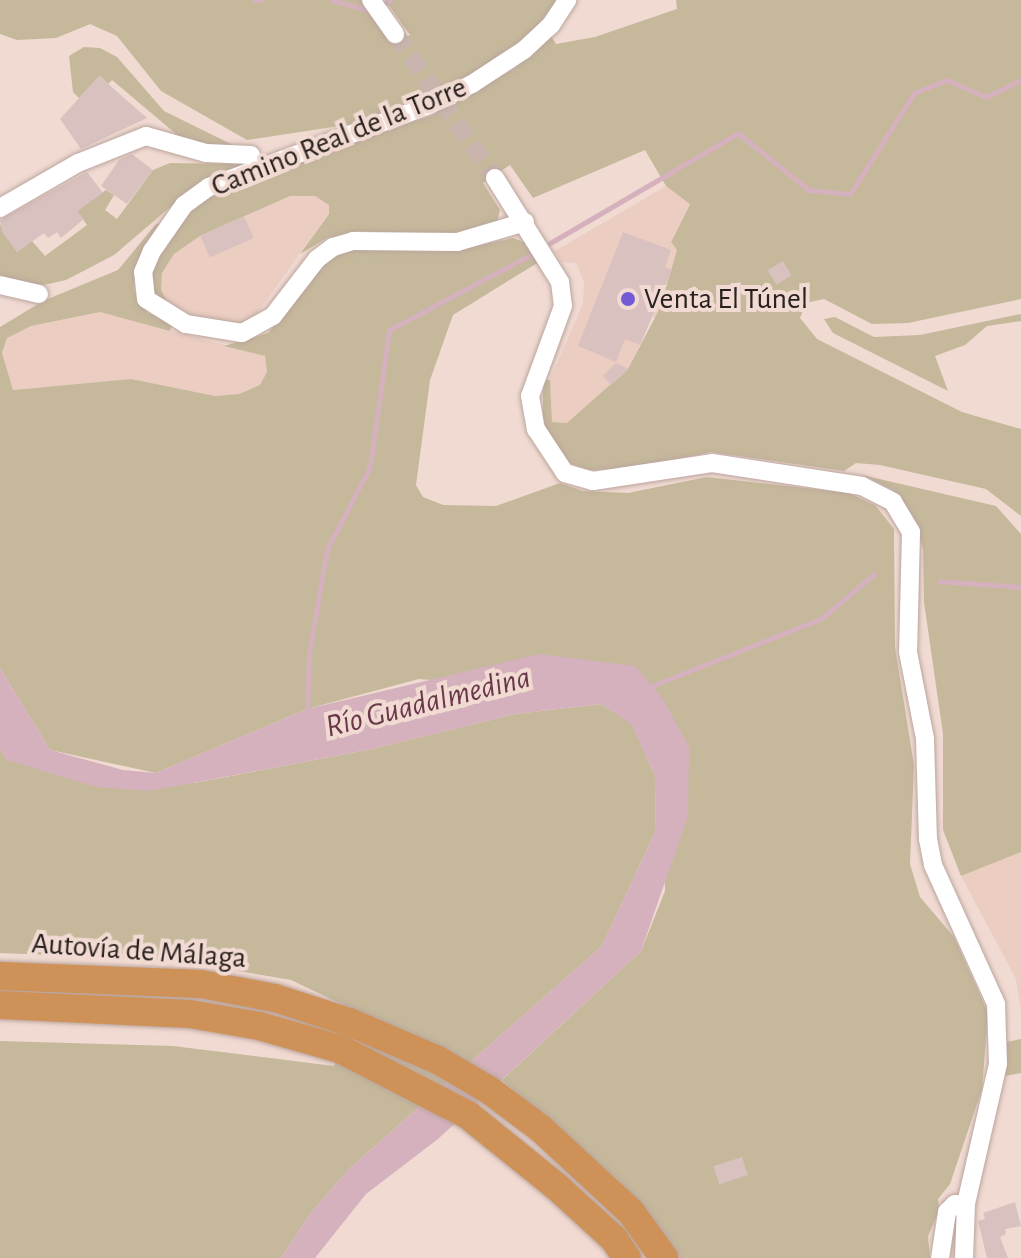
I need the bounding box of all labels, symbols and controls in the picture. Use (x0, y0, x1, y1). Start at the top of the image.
street label: Camino Real de la Torre (206, 69, 472, 205)
place label: Venta El Túnel (644, 281, 808, 317)
marker: Venta El Túnel (619, 290, 637, 308)
water label: Río Guadalmedina (322, 658, 534, 746)
street label: Autovía de Málaga (30, 926, 248, 976)

